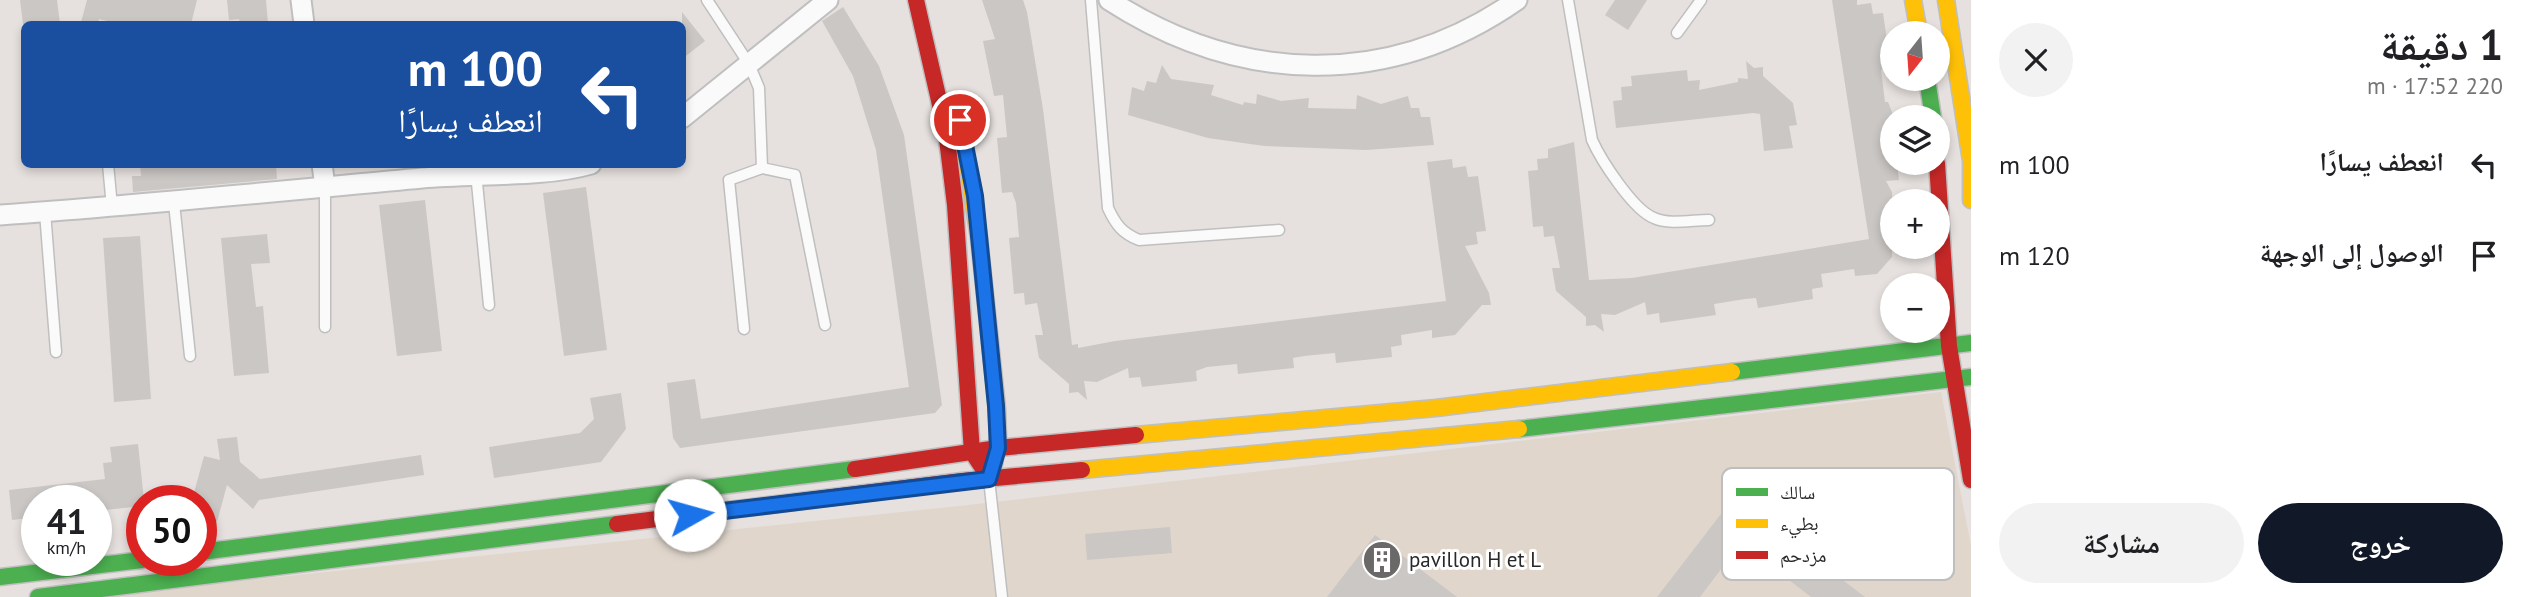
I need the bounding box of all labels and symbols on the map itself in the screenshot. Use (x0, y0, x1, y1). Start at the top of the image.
north arrow (1880, 21, 1950, 91)
pin (930, 90, 990, 150)
legend (1722, 468, 1954, 580)
position arrow (653, 478, 727, 552)
text: سالك (1780, 480, 1815, 504)
speed limit sign: 50 (126, 485, 217, 576)
text: بطيء (1780, 511, 1819, 539)
building icon: pavillon H et L (1361, 539, 1403, 581)
text: مزدحم (1780, 543, 1826, 568)
place label: pavillon H et L (1409, 546, 1541, 573)

